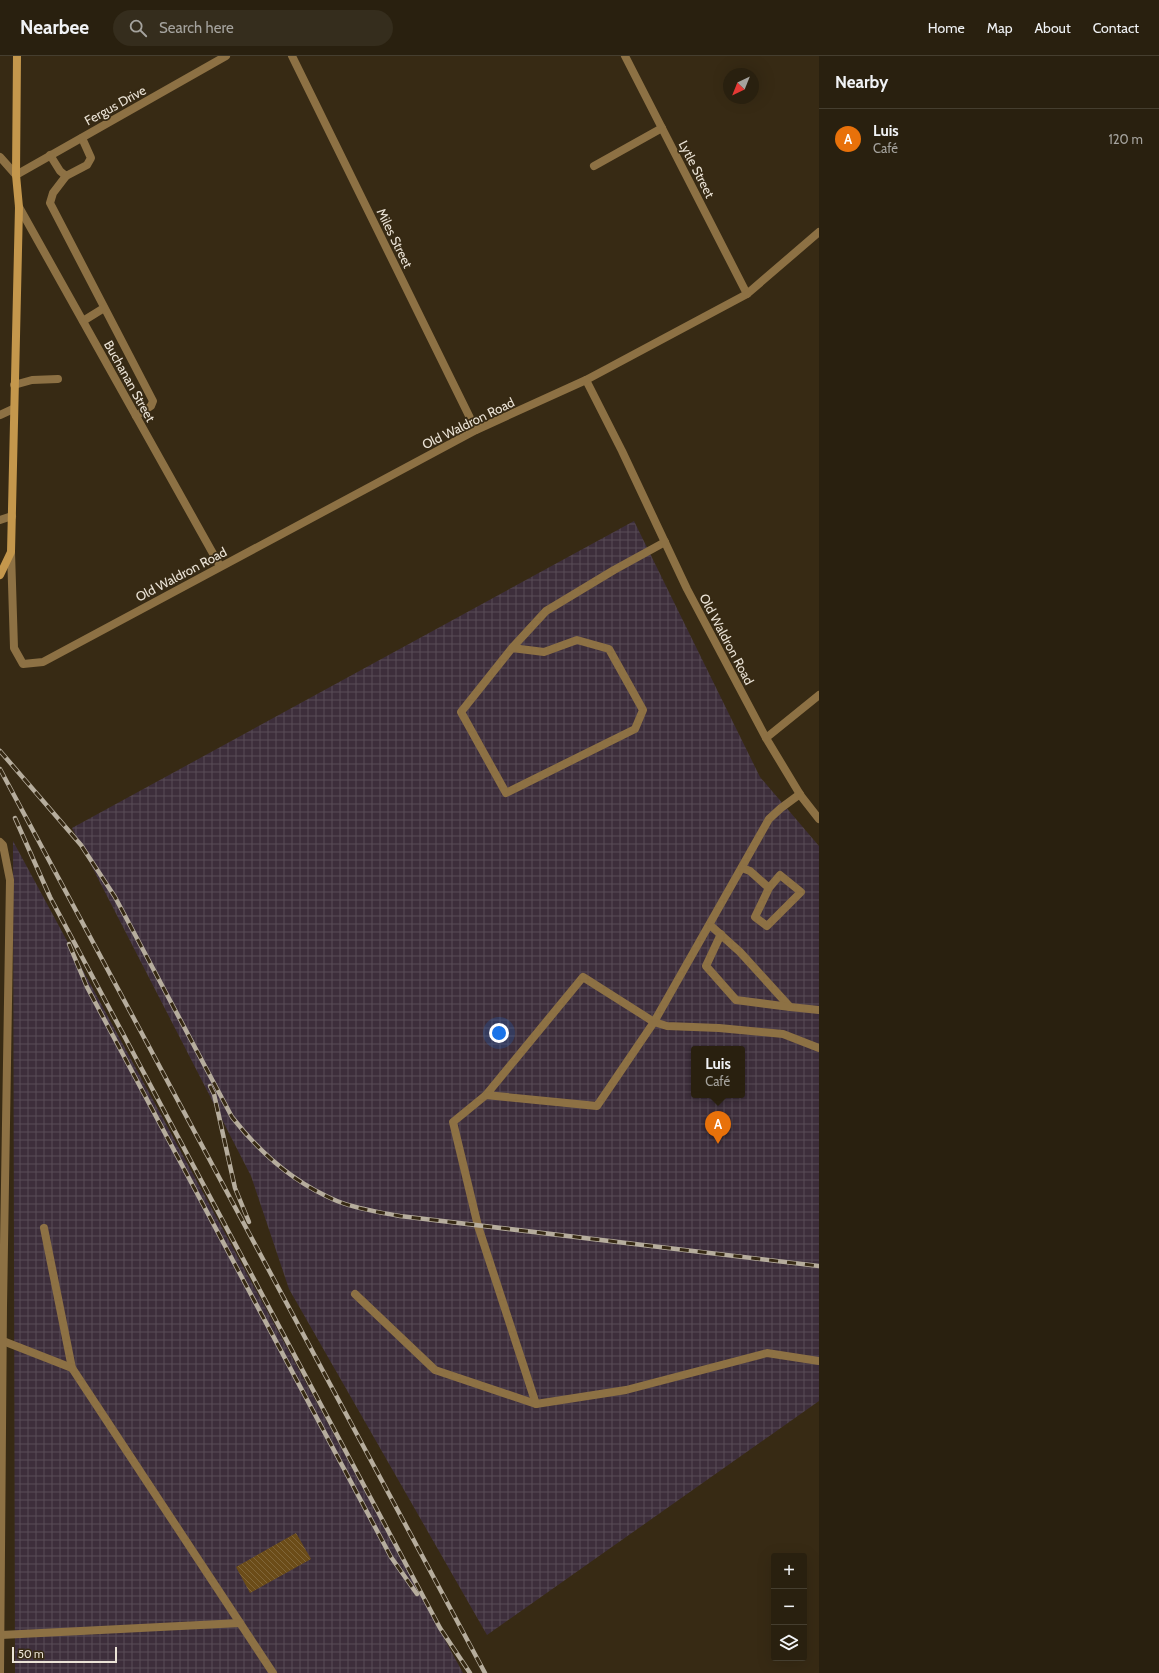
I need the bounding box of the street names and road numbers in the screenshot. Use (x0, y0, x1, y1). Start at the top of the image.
street label: Fergus Drive (82, 81, 149, 128)
street label: Lytle Street (676, 138, 719, 201)
street label: Miles Street (374, 205, 417, 271)
street label: Buchanan Street (101, 337, 159, 425)
street label: Old Waldron Road (419, 394, 517, 452)
street label: Old Waldron Road (133, 543, 229, 605)
street label: Old Waldron Road (696, 591, 758, 687)

